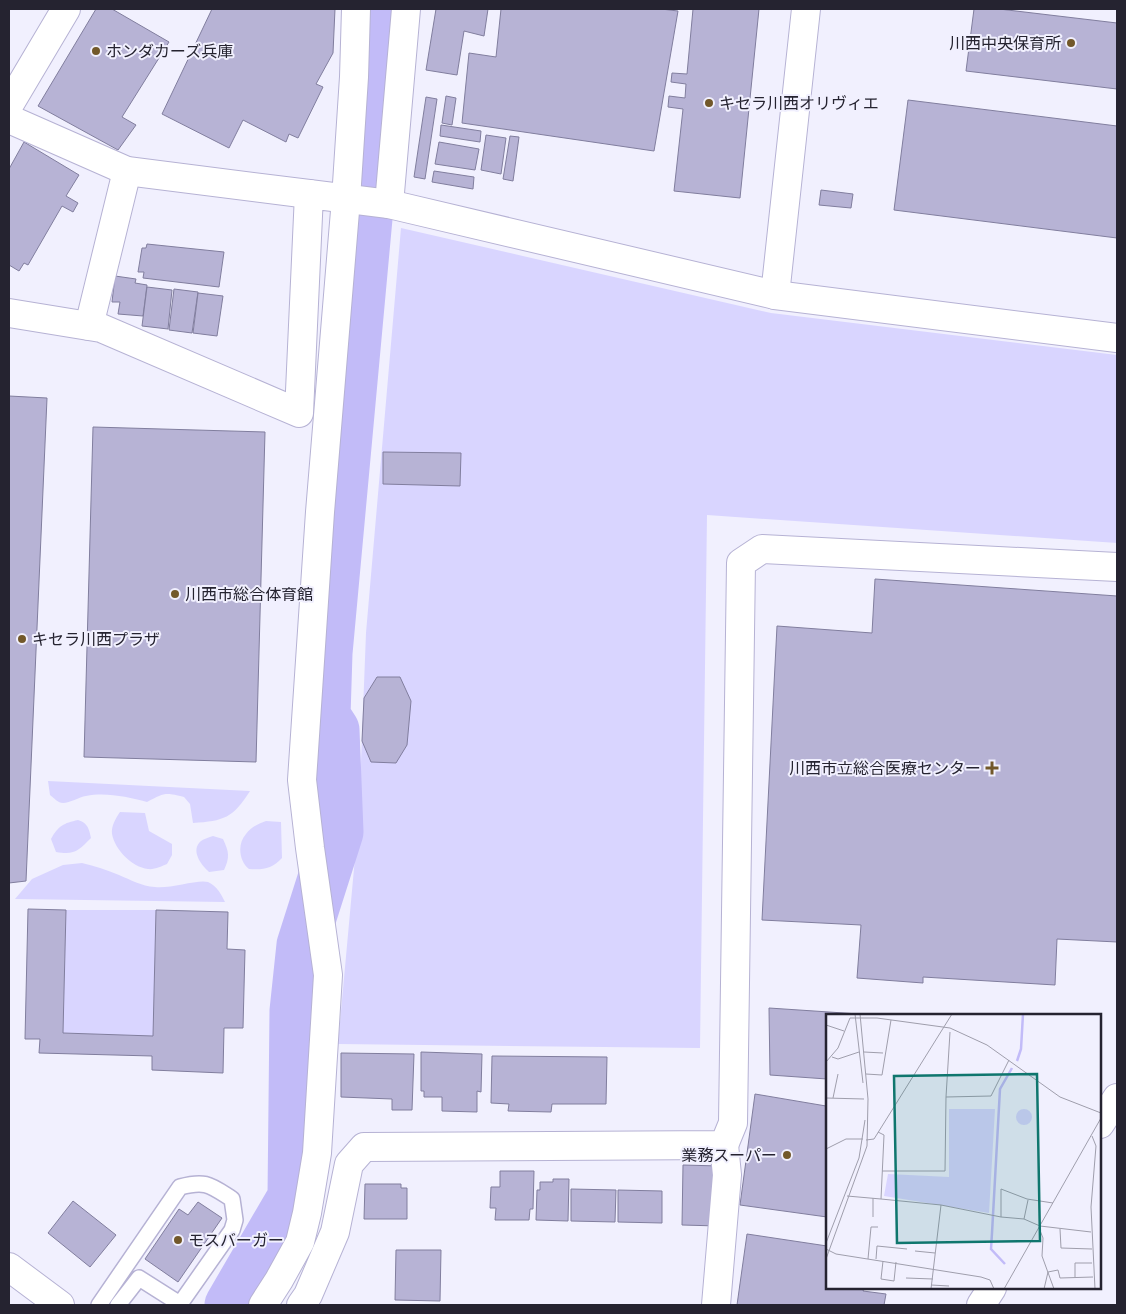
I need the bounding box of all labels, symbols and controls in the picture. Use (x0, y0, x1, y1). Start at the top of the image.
place label: 川西中央保育所 (949, 32, 1061, 54)
marker: 川西中央保育所 (1065, 37, 1077, 49)
place label: ホンダカーズ兵庫 (106, 40, 233, 62)
marker: ホンダカーズ兵庫 (90, 45, 102, 57)
place label: キセラ川西オリヴィエ (719, 92, 879, 114)
marker: キセラ川西オリヴィエ (703, 97, 715, 109)
place label: 川西市総合体育館 (185, 583, 313, 605)
marker: 川西市総合体育館 (169, 588, 181, 600)
place label: キセラ川西プラザ (32, 628, 160, 650)
marker: キセラ川西プラザ (16, 633, 28, 645)
place label: 川西市立総合医療センター (789, 757, 981, 779)
marker: 川西市立総合医療センター (985, 761, 999, 775)
inset map (826, 1014, 1101, 1289)
place label: 業務スーパー (681, 1144, 777, 1166)
marker: 業務スーパー (781, 1149, 793, 1161)
place label: モスバーガー (188, 1229, 284, 1251)
marker: モスバーガー (172, 1234, 184, 1246)

